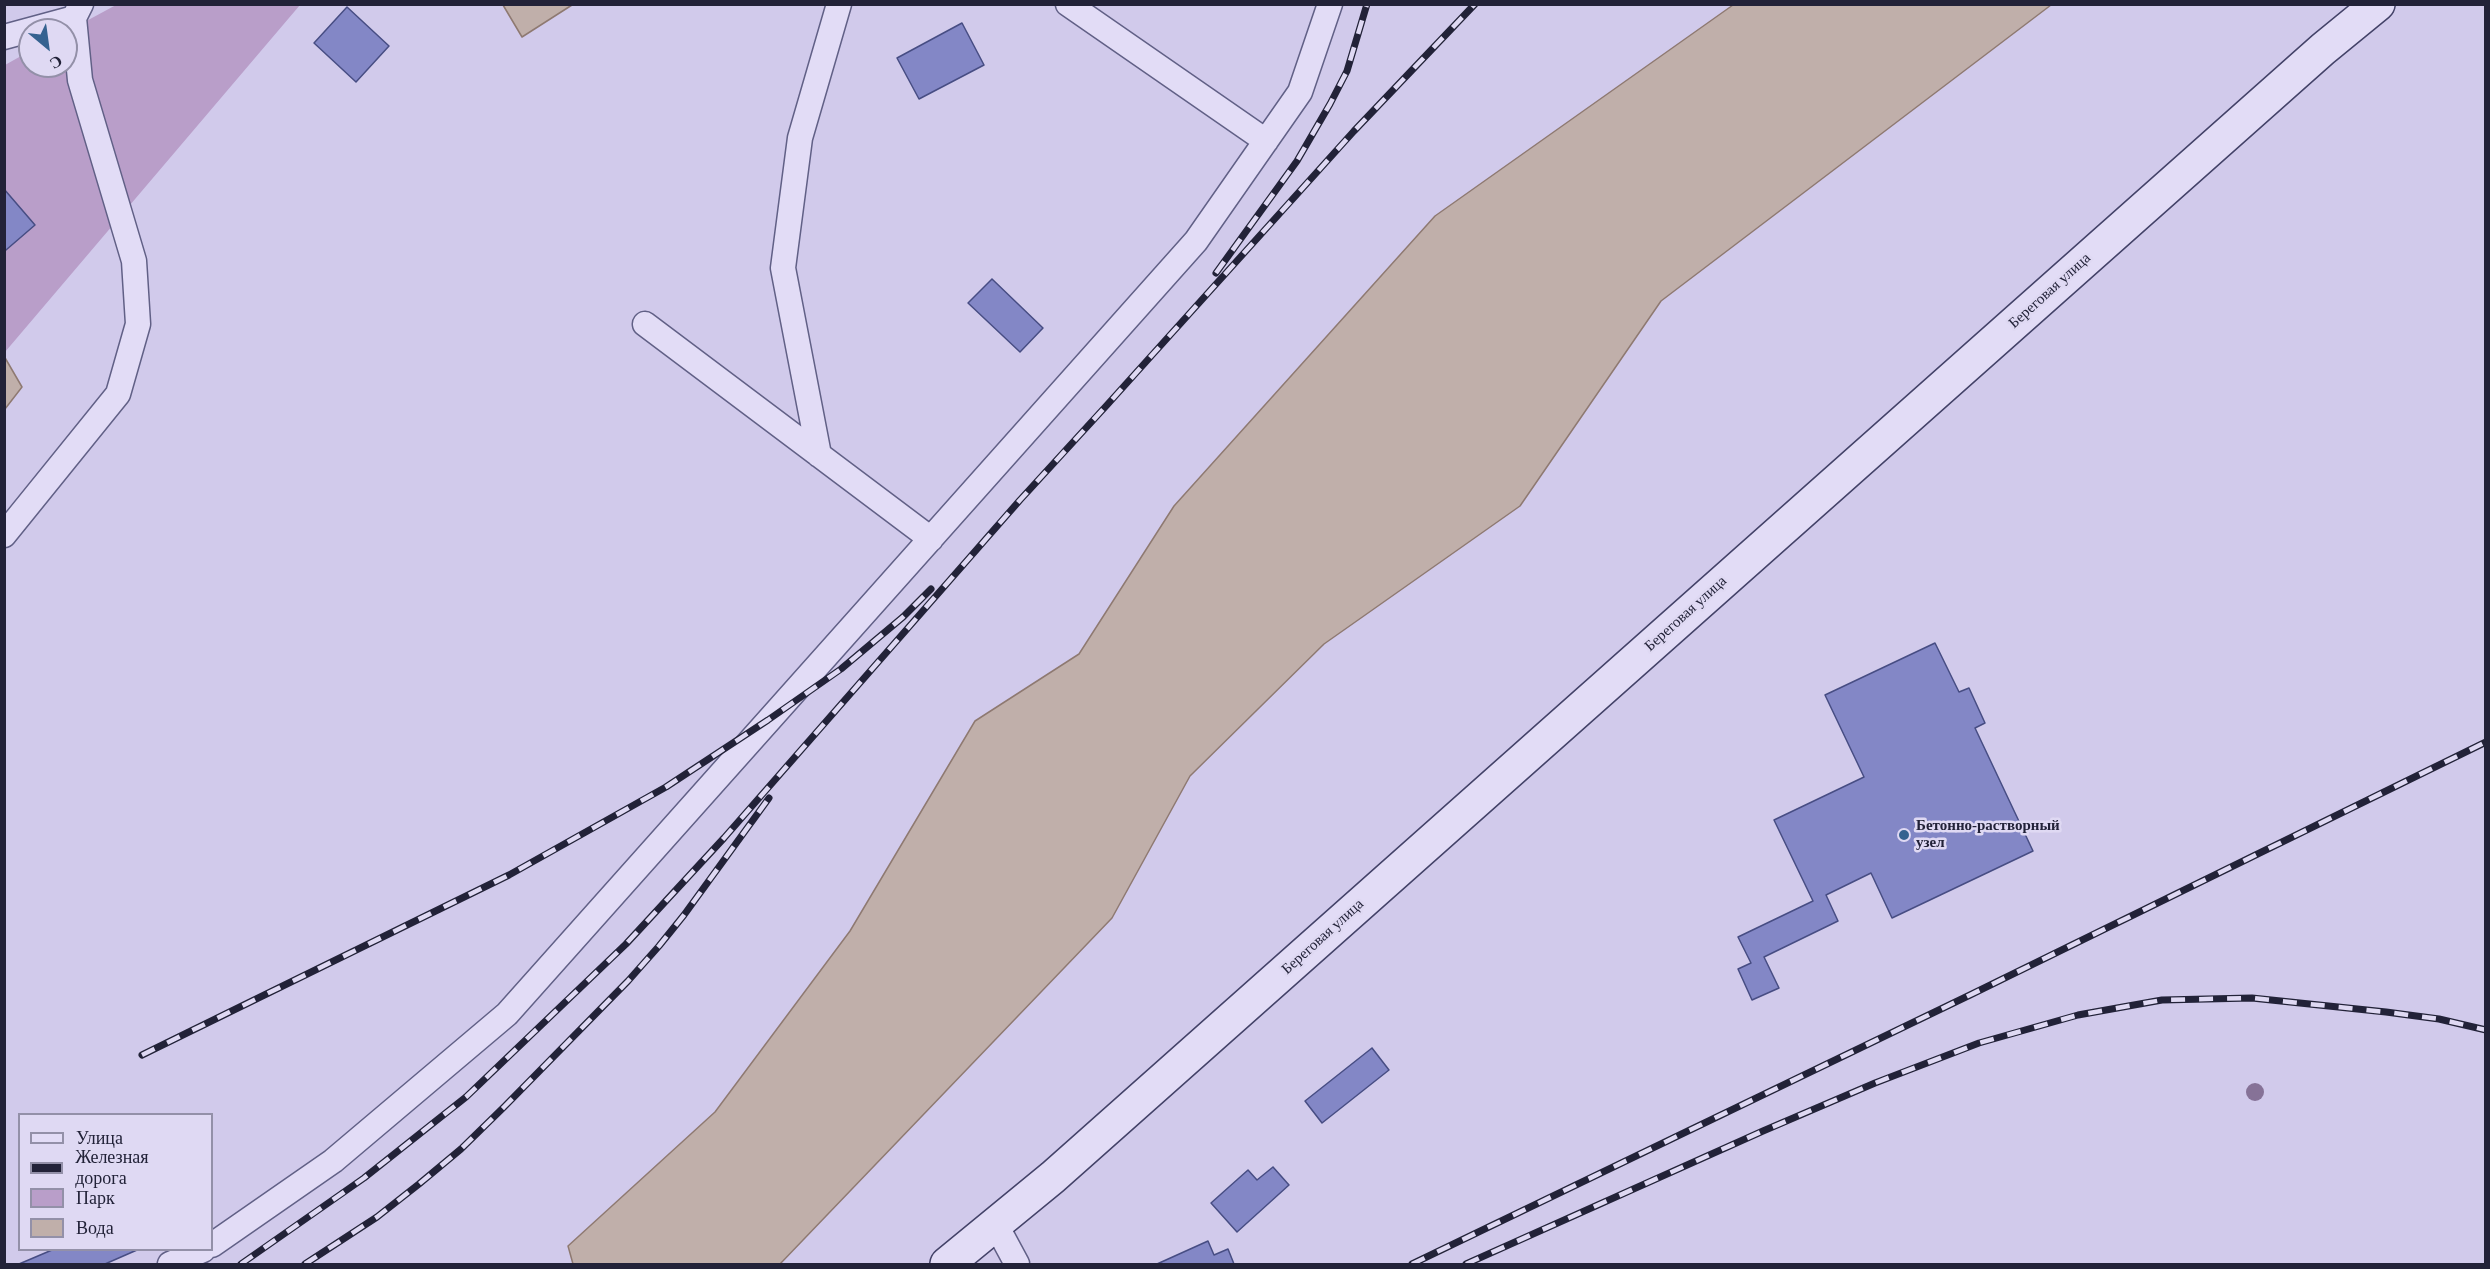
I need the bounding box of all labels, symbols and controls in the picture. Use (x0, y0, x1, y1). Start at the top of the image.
north arrow (18, 18, 78, 78)
text: С (47, 52, 65, 73)
street label: Береговая улица (2005, 250, 2095, 332)
street label: Береговая улица (1641, 573, 1731, 655)
place label: Бетонно-растворный узел (1916, 817, 2060, 852)
marker: Бетонно-растворный узел (1897, 828, 1911, 842)
street label: Береговая улица (1278, 896, 1368, 978)
legend (18, 1113, 213, 1251)
text: Улица (76, 1128, 123, 1148)
text: Железная дорога (75, 1147, 149, 1188)
text: Парк (76, 1188, 115, 1208)
text: Вода (76, 1218, 114, 1238)

